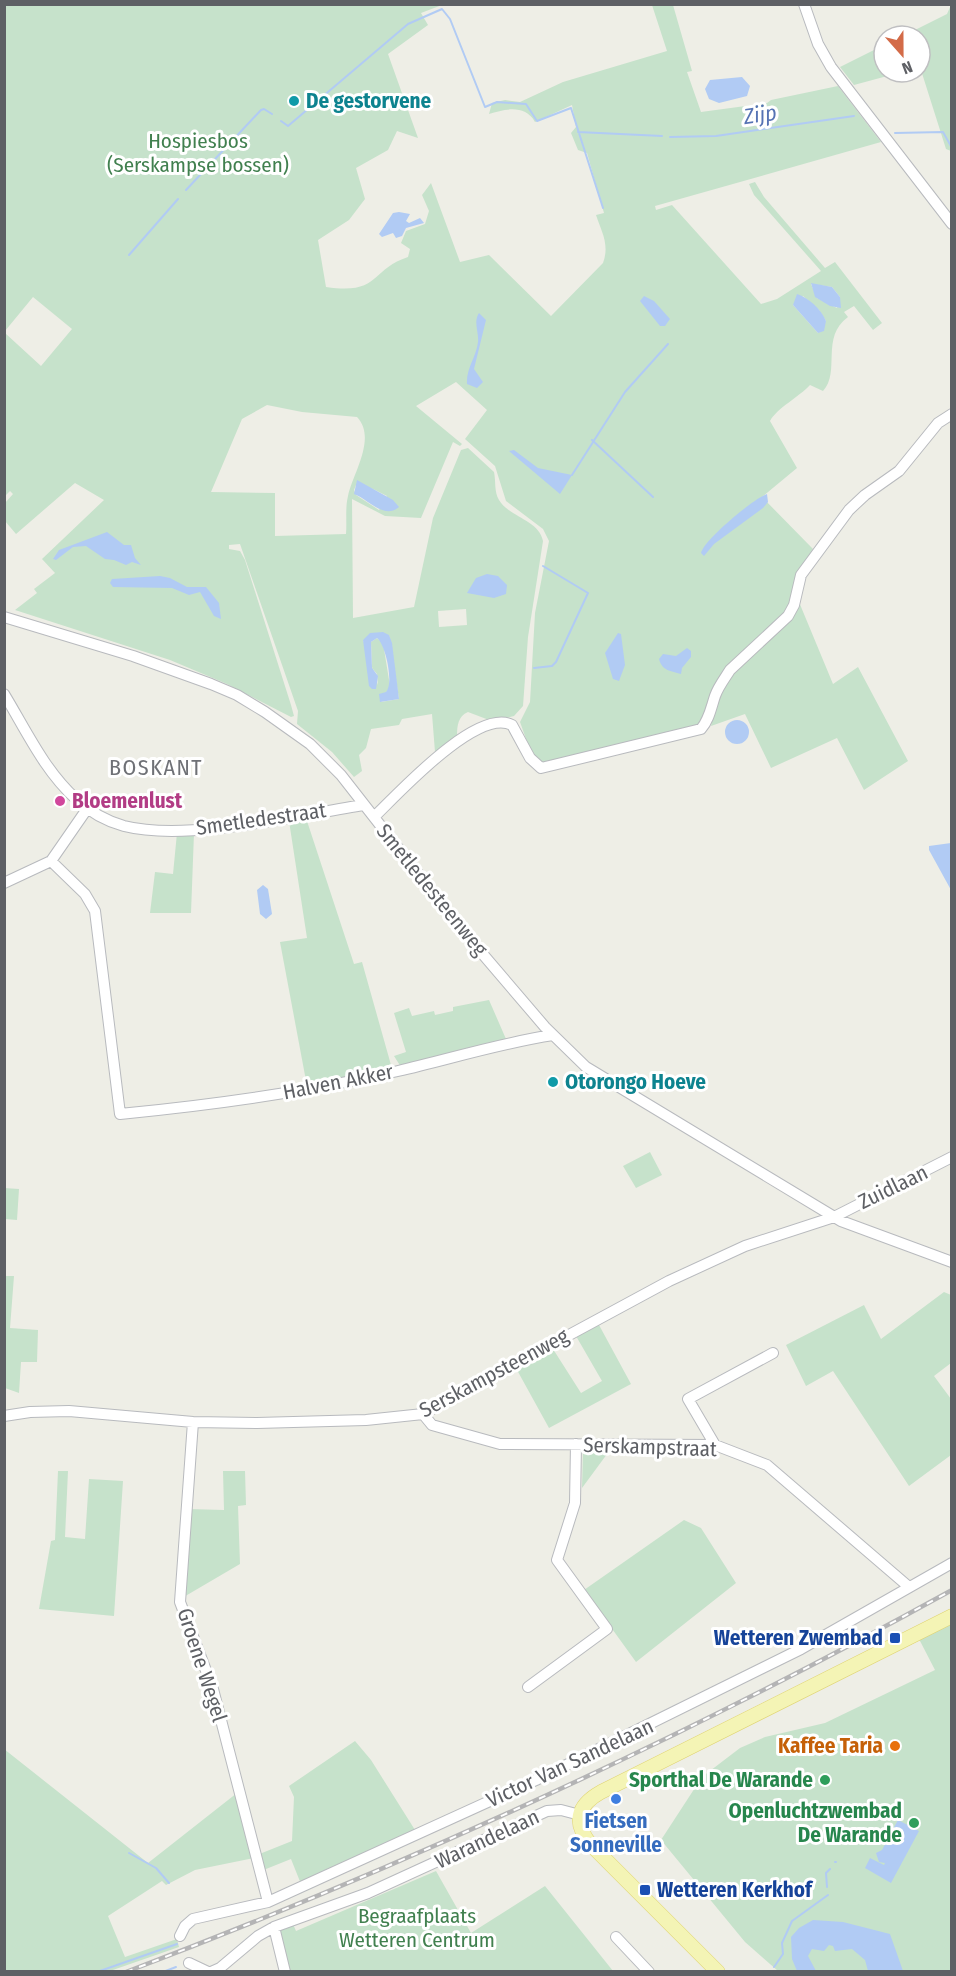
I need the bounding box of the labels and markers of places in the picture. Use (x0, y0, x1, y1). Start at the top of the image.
place label: De gestorvene (306, 88, 432, 114)
marker: De gestorvene (287, 94, 301, 108)
place label: Bloemenlust (72, 788, 183, 814)
marker: Bloemenlust (53, 794, 67, 808)
place label: Otorongo Hoeve (565, 1069, 706, 1095)
marker: Otorongo Hoeve (546, 1075, 560, 1089)
place label: Wetteren Zwembad (714, 1625, 883, 1651)
marker: Wetteren Zwembad (888, 1631, 902, 1645)
place label: Kaffee Taria (778, 1733, 883, 1759)
marker: Kaffee Taria (888, 1739, 902, 1753)
place label: Sporthal De Warande (629, 1767, 813, 1793)
marker: Sporthal De Warande (818, 1773, 832, 1787)
marker: Fietsen Sonneville (609, 1792, 623, 1806)
place label: Openluchtzwembad De Warande (729, 1798, 902, 1848)
place label: Fietsen Sonneville (570, 1808, 662, 1858)
marker: Openluchtzwembad De Warande (907, 1816, 921, 1830)
place label: Wetteren Kerkhof (657, 1877, 814, 1903)
marker: Wetteren Kerkhof (638, 1883, 652, 1897)

